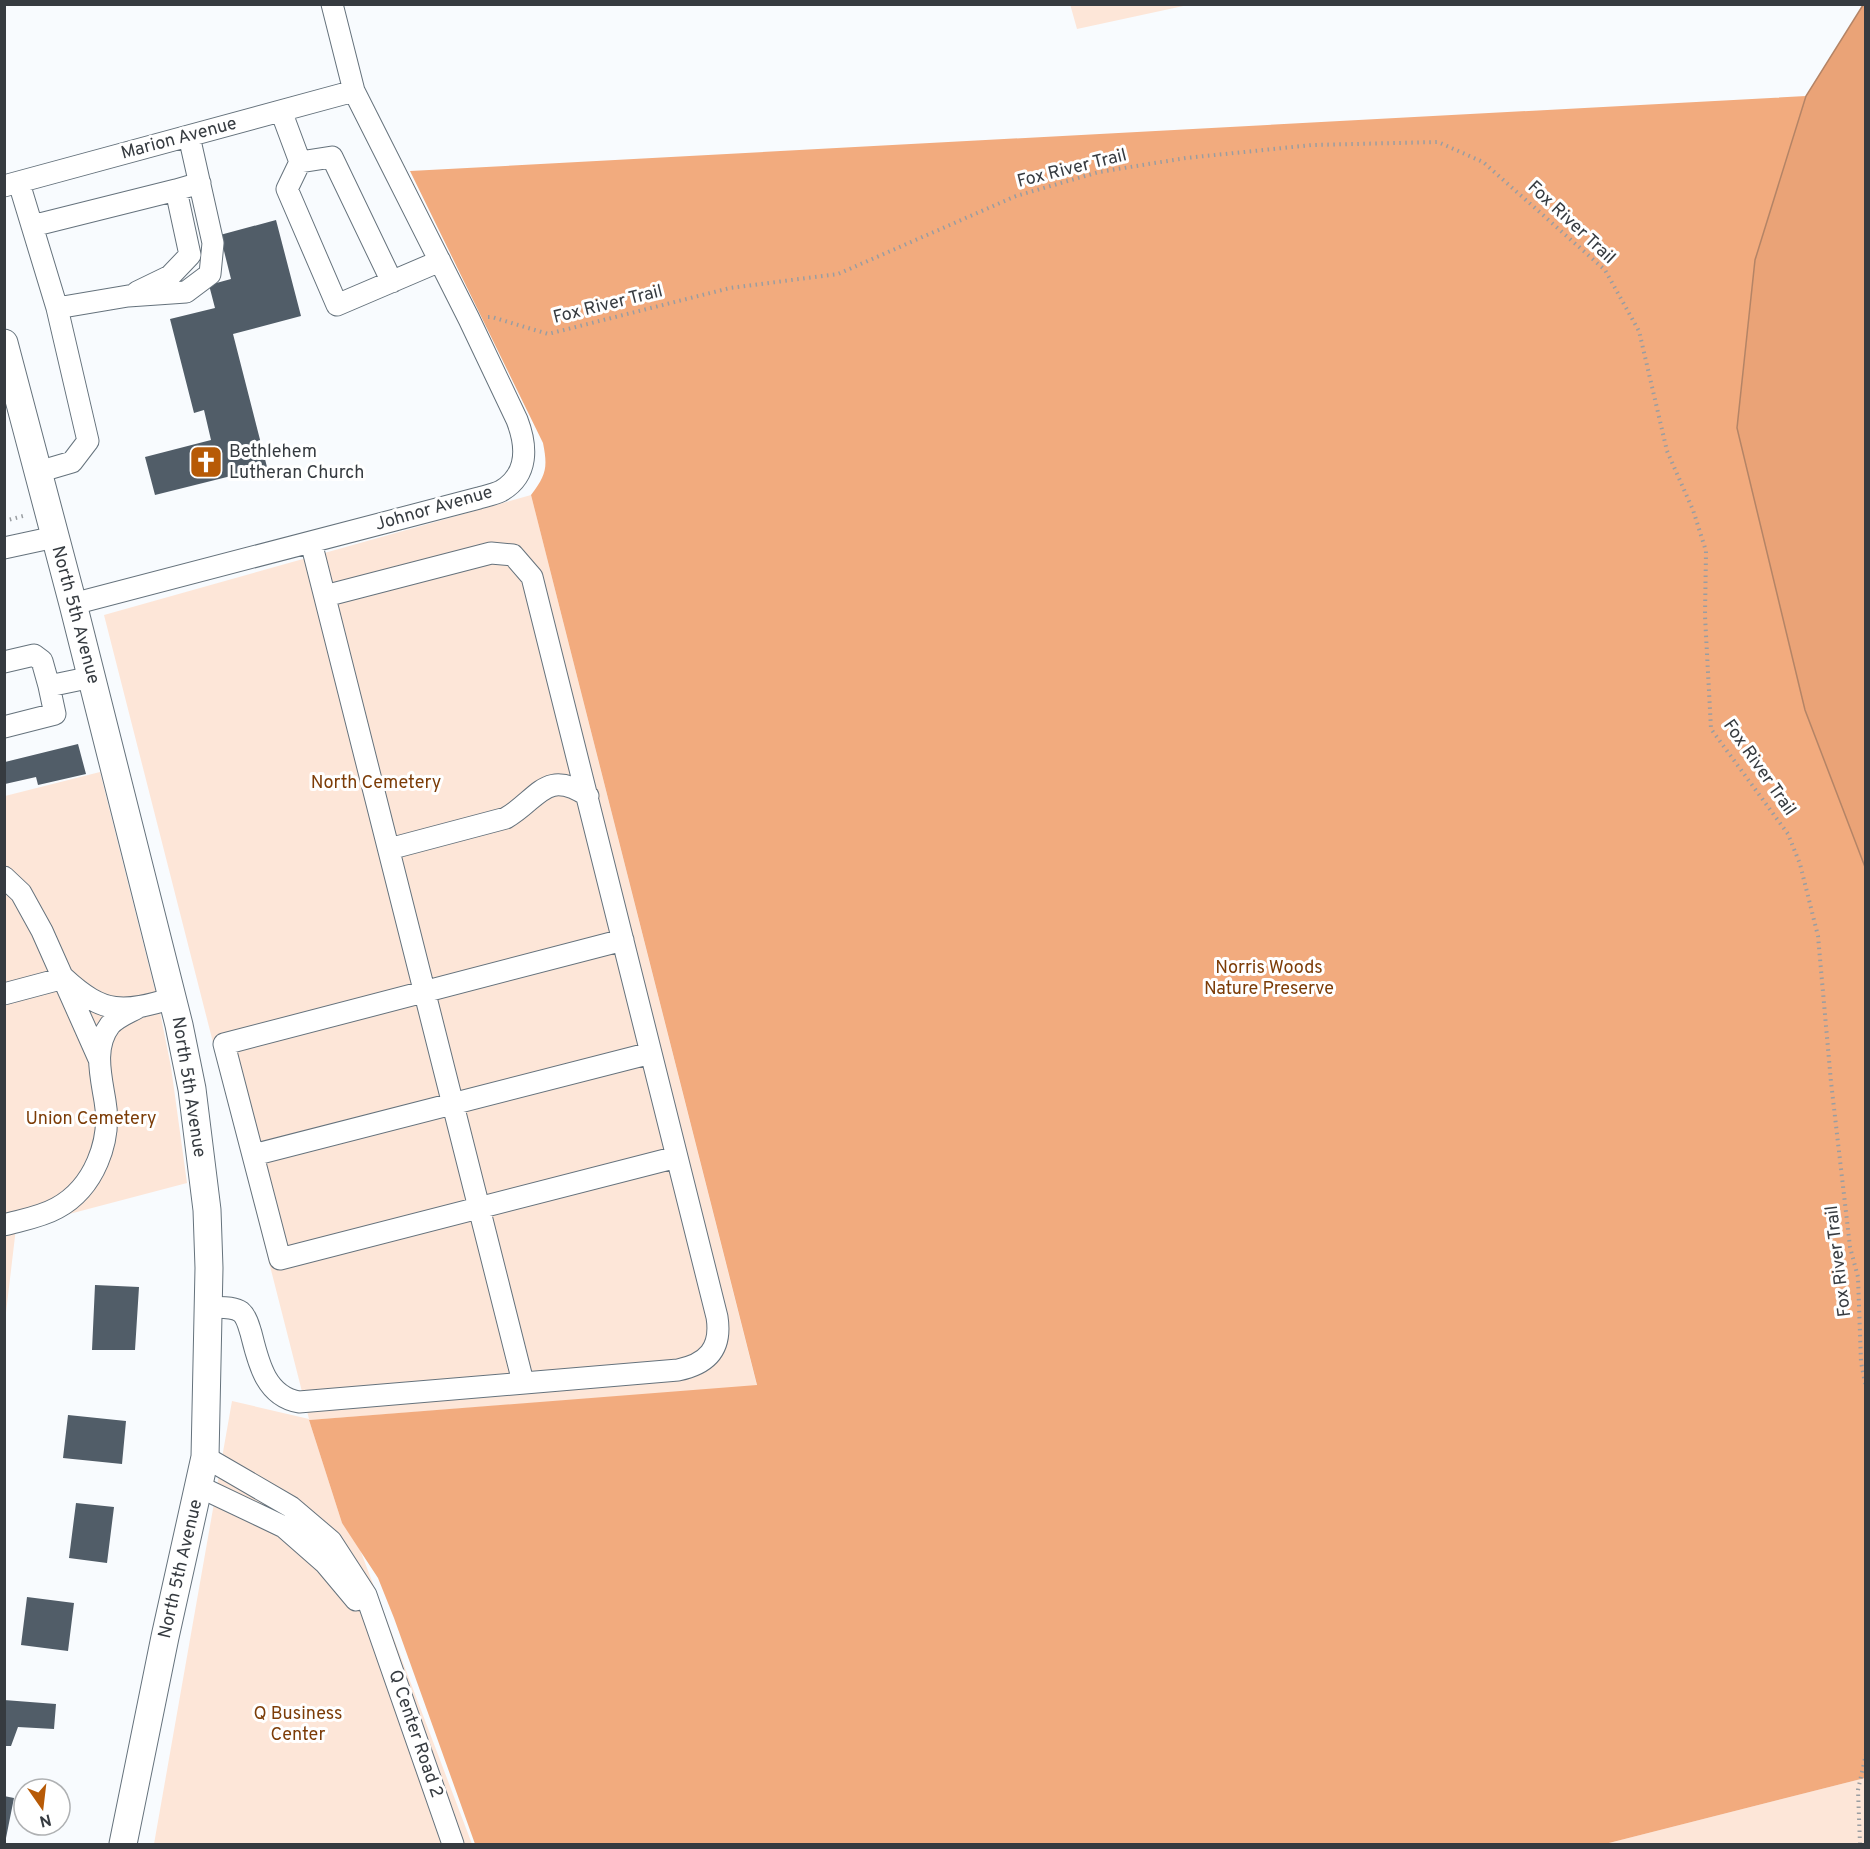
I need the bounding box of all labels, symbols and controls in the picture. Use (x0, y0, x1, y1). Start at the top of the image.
street label: Marion Avenue (119, 113, 239, 165)
street label: Fox River Trail (1015, 144, 1129, 194)
street label: Fox River Trail (1522, 176, 1620, 270)
street label: Fox River Trail (551, 280, 665, 330)
place label: Bethlehem Lutheran Church (229, 441, 364, 485)
church icon: Bethlehem Lutheran Church (188, 444, 224, 480)
street label: Johnor Avenue (373, 481, 495, 537)
street label: North 5th Avenue (45, 543, 105, 687)
street label: Fox River Trail (1717, 715, 1801, 821)
park label: North Cemetery (311, 772, 441, 795)
park label: Norris Woods Nature Preserve (1204, 957, 1334, 1001)
street label: North 5th Avenue (166, 1015, 210, 1159)
park label: Union Cemetery (25, 1108, 157, 1131)
street label: Fox River Trail (1821, 1204, 1857, 1318)
street label: North 5th Avenue (154, 1497, 208, 1641)
street label: Q Center Road 2 (382, 1667, 448, 1801)
park label: Q Business Center (253, 1703, 343, 1747)
north arrow (12, 1777, 72, 1837)
text: N (37, 1809, 53, 1831)

